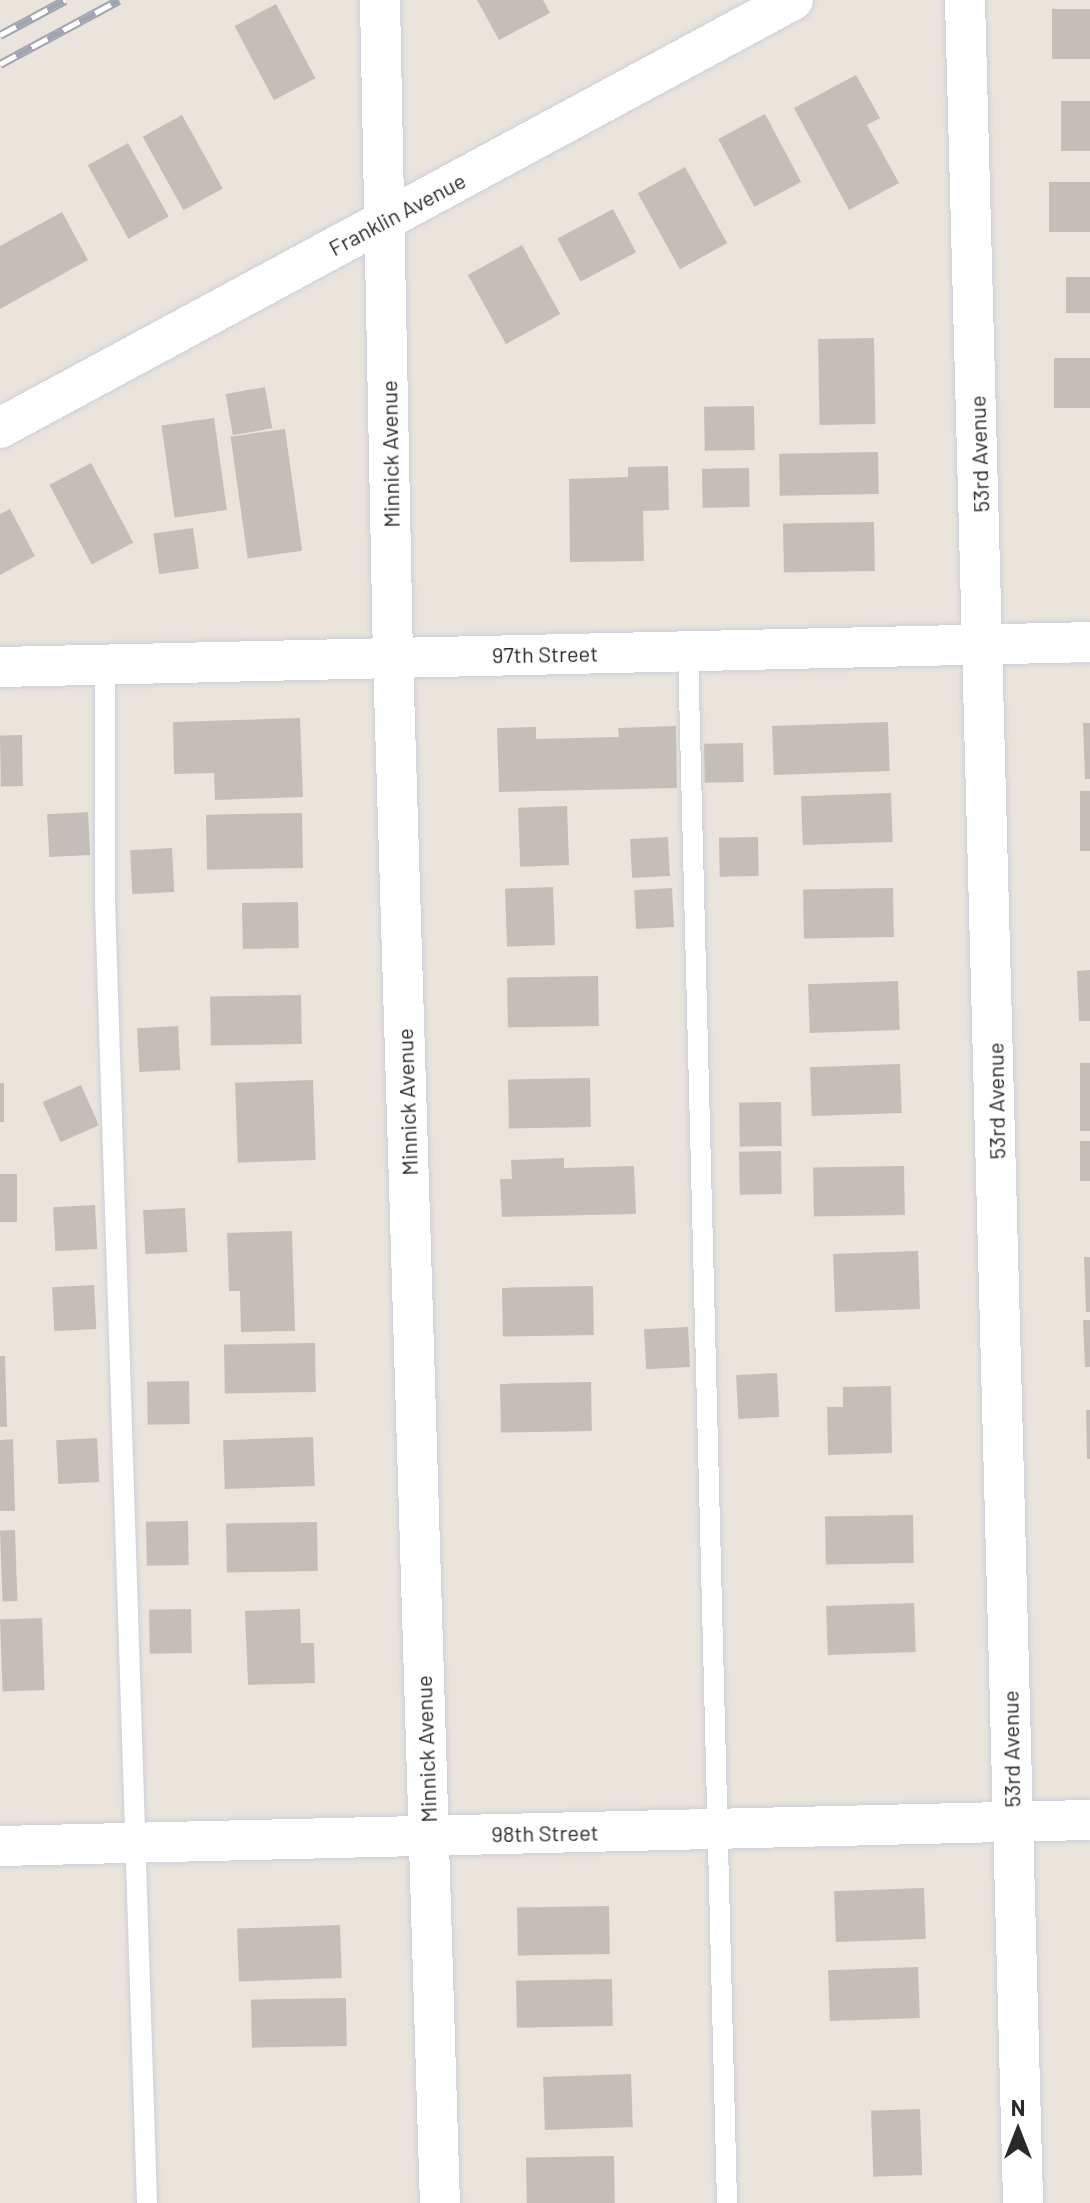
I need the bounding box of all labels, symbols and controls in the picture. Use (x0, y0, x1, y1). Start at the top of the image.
street label: Franklin Avenue (324, 167, 470, 261)
street label: Minnick Avenue (376, 380, 404, 528)
street label: 53rd Avenue (964, 395, 994, 513)
street label: 97th Street (492, 640, 598, 668)
street label: Minnick Avenue (391, 1028, 423, 1176)
street label: 53rd Avenue (982, 1042, 1010, 1160)
street label: Minnick Avenue (410, 1675, 442, 1823)
street label: 53rd Avenue (997, 1690, 1025, 1808)
street label: 98th Street (491, 1819, 599, 1847)
north arrow (978, 2091, 1058, 2171)
text: N (1011, 2094, 1025, 2120)

